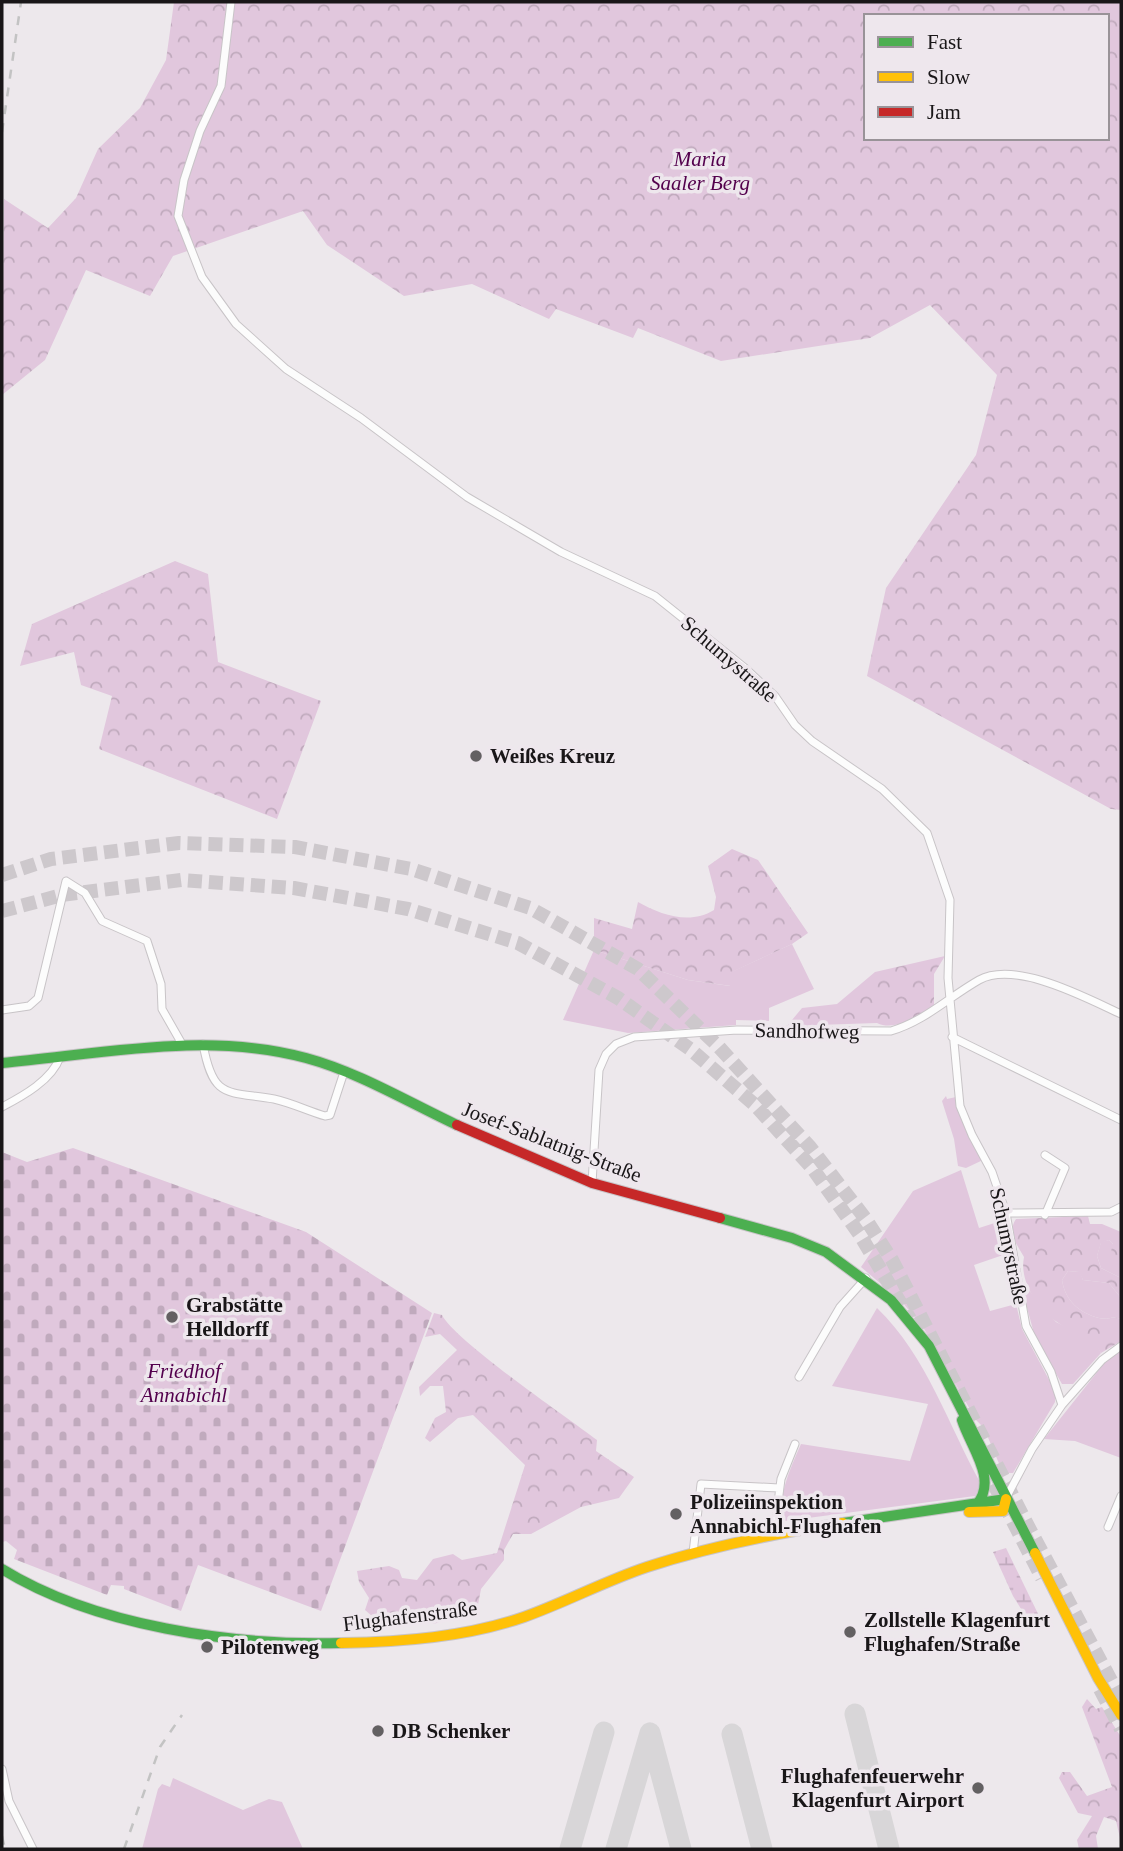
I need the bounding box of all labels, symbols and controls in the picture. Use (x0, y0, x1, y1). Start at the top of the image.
legend (864, 14, 1109, 140)
text: Fast (927, 30, 962, 54)
text: Slow (927, 65, 971, 89)
text: Jam (927, 100, 961, 124)
park label: Maria Saaler Berg (650, 147, 750, 195)
street label: Schumystraße (676, 611, 782, 707)
place label: Weißes Kreuz (490, 744, 615, 768)
marker: Weißes Kreuz (468, 748, 484, 764)
street label: Sandhofweg (754, 1018, 860, 1044)
street label: Josef-Sablatnig-Straße (459, 1097, 645, 1187)
street label: Schumystraße (985, 1185, 1033, 1307)
place label: Grabstätte Helldorff (186, 1293, 283, 1341)
marker: Grabstätte Helldorff (164, 1309, 180, 1325)
park label: Friedhof Annabichl (139, 1359, 227, 1407)
place label: Polizeiinspektion Annabichl-Flughafen (690, 1490, 882, 1538)
marker: Polizeiinspektion Annabichl-Flughafen (668, 1506, 684, 1522)
street label: Flughafenstraße (341, 1596, 479, 1636)
place label: Zollstelle Klagenfurt Flughafen/Straße (864, 1608, 1050, 1656)
marker: Zollstelle Klagenfurt Flughafen/Straße (842, 1624, 858, 1640)
place label: Pilotenweg (221, 1635, 319, 1659)
marker: Pilotenweg (199, 1639, 215, 1655)
place label: DB Schenker (392, 1719, 510, 1743)
marker: DB Schenker (370, 1723, 386, 1739)
place label: Flughafenfeuerwehr Klagenfurt Airport (781, 1764, 964, 1812)
marker: Flughafenfeuerwehr Klagenfurt Airport (970, 1780, 986, 1796)

